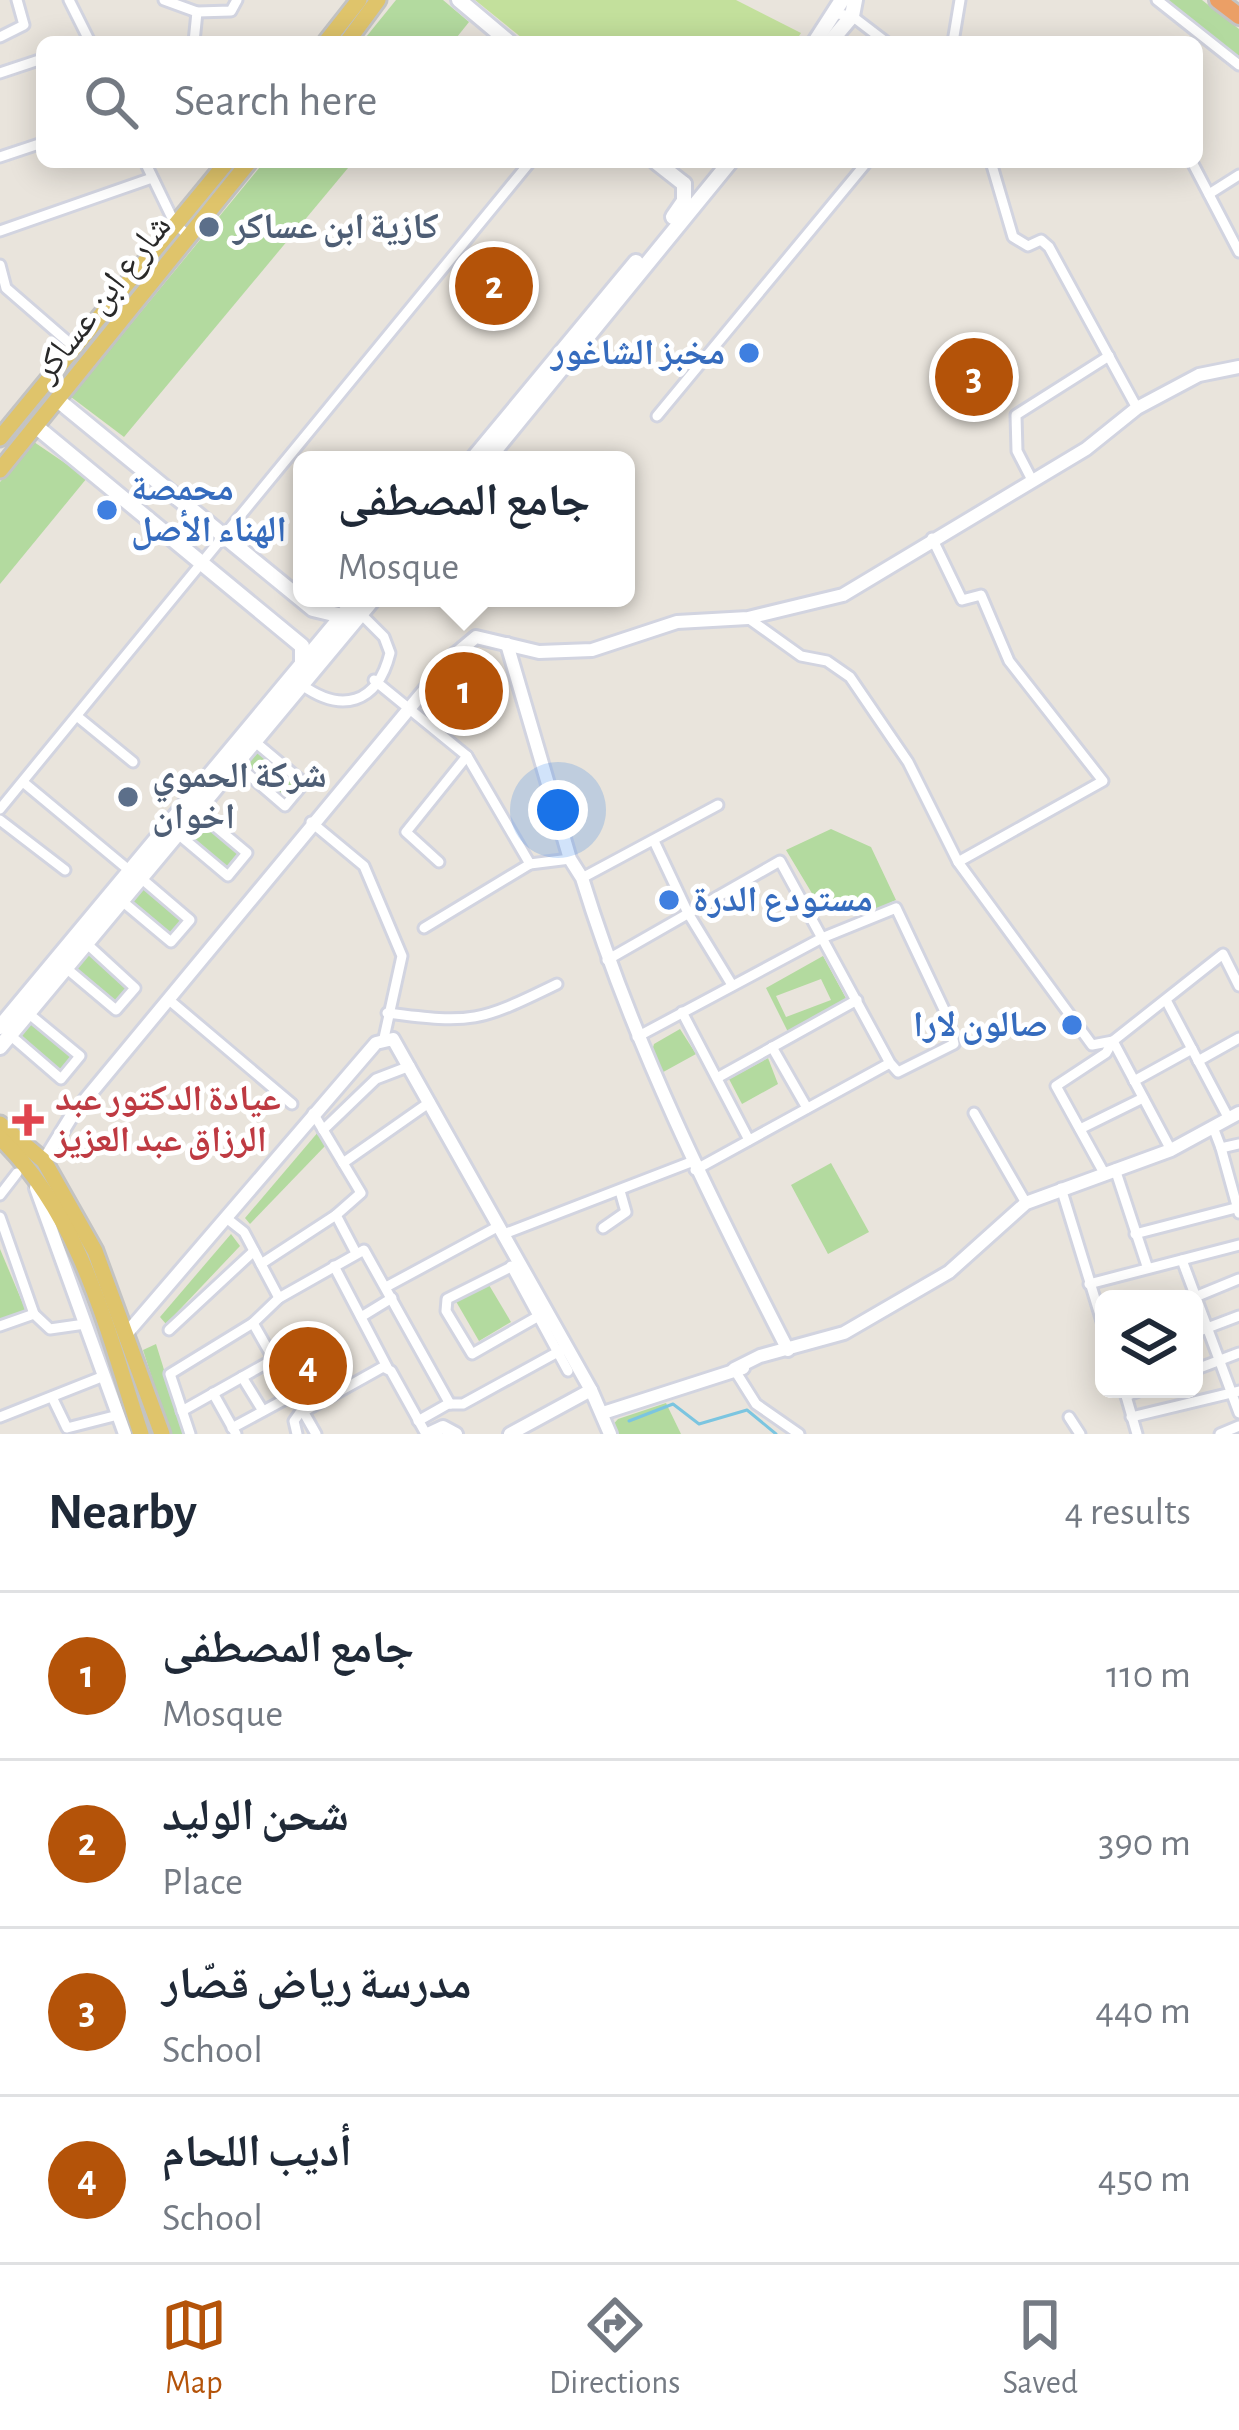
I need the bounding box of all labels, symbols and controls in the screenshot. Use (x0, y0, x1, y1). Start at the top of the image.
search box (36, 36, 1203, 168)
icon: search (78, 69, 144, 135)
text: Search here (174, 79, 377, 124)
street label: شارع ابن عساكر (25, 208, 180, 391)
place label: كازية ابن عساكر (231, 209, 439, 248)
marker: كازية ابن عساكر (196, 214, 222, 240)
pin: 2 (455, 241, 533, 331)
pin: 3 (935, 332, 1013, 422)
place label: مخبز الشاغور (549, 335, 725, 372)
marker: مخبز الشاغور (736, 340, 762, 366)
popup (293, 451, 635, 607)
place label: محمصة الهناء الأصل (131, 471, 287, 551)
text: جامع المصطفى (338, 479, 590, 524)
marker: محمصة الهناء الأصل (94, 497, 120, 523)
text: Mosque (338, 548, 459, 587)
pin: 1 (425, 646, 503, 736)
place label: شركة الحموي اخوان (152, 758, 327, 837)
your location (528, 780, 588, 840)
marker: شركة الحموي اخوان (115, 784, 141, 810)
place label: مستودع الدرة (693, 882, 873, 922)
marker: مستودع الدرة (656, 887, 682, 913)
place label: صالون لارا (913, 1007, 1048, 1045)
marker: صالون لارا (1059, 1012, 1085, 1038)
place label: عيادة الدكتور عبد الرزاق عبد العزيز (53, 1081, 281, 1160)
marker: عيادة الدكتور عبد الرزاق عبد العزيز (12, 1104, 44, 1136)
map controls (1095, 1290, 1203, 1398)
button: layers (1095, 1290, 1203, 1398)
pin: 4 (269, 1321, 347, 1411)
text: Nearby (48, 1487, 197, 1538)
text: 4 results (1064, 1493, 1191, 1532)
text: جامع المصطفى (162, 1626, 414, 1671)
text: 1 (80, 1656, 94, 1695)
text: 110 m (1106, 1656, 1191, 1695)
text: Mosque (162, 1695, 283, 1734)
text: شحن الوليد (162, 1794, 349, 1839)
text: 2 (78, 1824, 96, 1863)
text: 390 m (1098, 1824, 1191, 1863)
text: Place (162, 1863, 243, 1902)
text: مدرسة رياض قصّار (162, 1962, 472, 2007)
text: 3 (79, 1992, 95, 2031)
text: 440 m (1095, 1992, 1191, 2031)
text: School (162, 2031, 263, 2070)
text: أديب اللحام (162, 2130, 352, 2175)
text: 4 (77, 2160, 97, 2199)
text: 450 m (1098, 2160, 1191, 2199)
text: School (162, 2199, 263, 2238)
tab: Map (161, 2292, 227, 2404)
tab: Directions (549, 2292, 680, 2404)
tab: Saved (1002, 2292, 1078, 2404)

